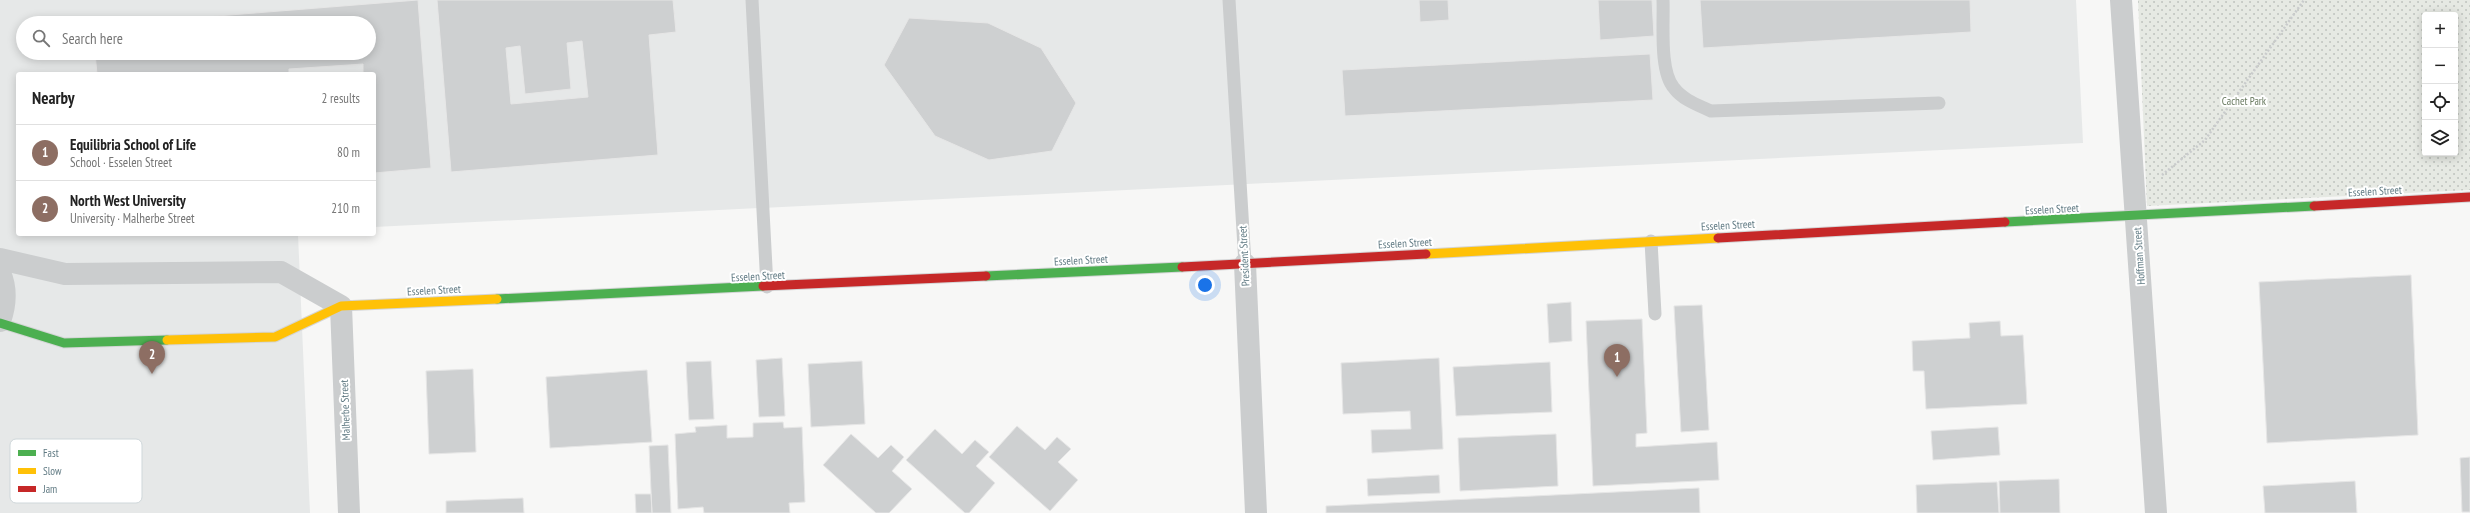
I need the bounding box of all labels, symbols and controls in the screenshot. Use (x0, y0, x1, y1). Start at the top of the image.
map controls (2422, 12, 2458, 156)
button: + (2422, 12, 2458, 48)
search box (16, 16, 376, 60)
icon: search (30, 27, 52, 49)
text: Search here (62, 29, 123, 48)
button: − (2422, 48, 2458, 84)
button: locate (2422, 84, 2458, 120)
text: Nearby (32, 87, 75, 109)
text: 2 results (321, 90, 360, 107)
park label: Cachet Park (2222, 94, 2267, 108)
button: layers (2422, 120, 2458, 156)
text: Equilibria School of Life (70, 135, 196, 154)
text: 1 (42, 144, 48, 161)
text: 80 m (337, 144, 360, 161)
text: School · Esselen Street (70, 154, 172, 171)
street label: Esselen Street (2348, 183, 2402, 199)
text: North West University (70, 191, 186, 210)
text: 2 (42, 200, 48, 217)
text: 210 m (331, 200, 360, 217)
street label: Esselen Street (2025, 201, 2079, 217)
text: University · Malherbe Street (70, 210, 195, 227)
street label: Esselen Street (1701, 217, 1755, 233)
street label: President Street (1235, 225, 1253, 287)
street label: Hoffman Street (2130, 227, 2148, 285)
street label: Esselen Street (1378, 235, 1432, 251)
street label: Esselen Street (1054, 252, 1108, 268)
street label: Esselen Street (731, 268, 785, 284)
your location (1195, 275, 1215, 295)
street label: Esselen Street (407, 282, 461, 298)
pin: 2 (139, 341, 165, 374)
pin: 1 (1604, 344, 1630, 377)
street label: Malherbe Street (337, 379, 353, 441)
legend (10, 439, 142, 503)
text: Fast (43, 446, 59, 460)
text: Slow (43, 464, 62, 478)
text: Jam (42, 482, 57, 496)

